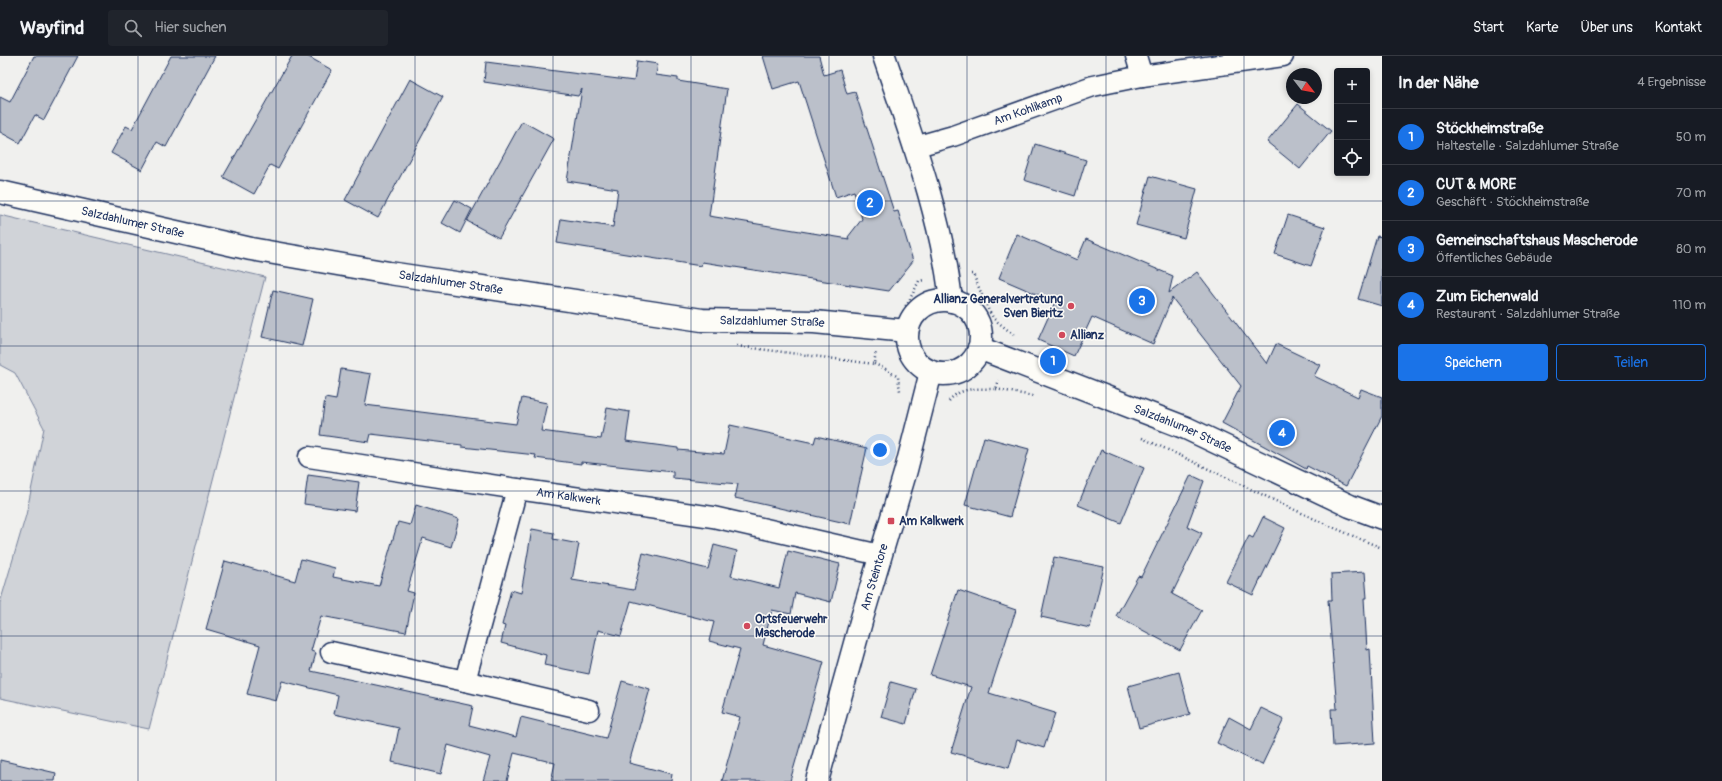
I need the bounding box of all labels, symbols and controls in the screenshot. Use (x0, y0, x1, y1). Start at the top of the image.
search box (108, 10, 388, 46)
text: Wayfind (20, 16, 84, 40)
icon: search (122, 17, 144, 39)
text: Hier suchen (154, 18, 227, 37)
text: Start (1473, 19, 1504, 36)
text: Karte (1526, 19, 1558, 36)
text: Über uns (1580, 19, 1633, 36)
text: Kontakt (1655, 19, 1702, 36)
north arrow (1286, 68, 1322, 104)
map controls (1334, 68, 1370, 176)
button: + (1334, 68, 1370, 104)
text: In der Nähe (1398, 72, 1479, 93)
text: 4 Ergebnisse (1637, 74, 1706, 90)
street label: Am Kohlikamp (992, 90, 1065, 129)
button: − (1334, 104, 1370, 140)
text: Stöckheimstraße (1436, 119, 1543, 138)
text: 1 (1408, 129, 1414, 145)
text: 50 m (1676, 129, 1706, 145)
text: Haltestelle · Salzdahlumer Straße (1436, 138, 1619, 154)
button: locate (1334, 140, 1370, 176)
text: CUT & MORE (1436, 175, 1516, 194)
text: 2 (1407, 185, 1415, 201)
text: 70 m (1676, 185, 1706, 201)
pin: 2 (857, 188, 883, 218)
text: Geschäft · Stöckheimstraße (1436, 194, 1589, 210)
street label: Salzdahlumer Straße (80, 204, 185, 242)
text: Gemeinschaftshaus Mascherode (1436, 231, 1638, 250)
text: 3 (1407, 241, 1415, 257)
text: 80 m (1676, 241, 1706, 257)
text: Öffentliches Gebäude (1436, 250, 1552, 266)
street label: Salzdahlumer Straße (398, 268, 504, 298)
pin: 3 (1129, 286, 1155, 316)
text: Zum Eichenwald (1436, 287, 1539, 306)
place label: Allianz Generalvertretung Sven Bieritz (933, 292, 1064, 321)
text: 4 (1407, 297, 1415, 313)
text: 110 m (1673, 297, 1706, 313)
marker: Allianz Generalvertretung Sven Bieritz (1066, 301, 1076, 311)
text: Restaurant · Salzdahlumer Straße (1436, 306, 1620, 322)
street label: Salzdahlumer Straße (719, 313, 825, 331)
place label: Allianz (1070, 328, 1105, 343)
marker: Allianz (1057, 330, 1067, 340)
button: Speichern (1398, 344, 1548, 381)
button: Teilen (1556, 344, 1706, 381)
pin: 1 (1040, 346, 1066, 376)
street label: Salzdahlumer Straße (1131, 401, 1234, 457)
pin: 4 (1269, 418, 1295, 448)
your location (870, 440, 890, 460)
street label: Am Kalkwerk (535, 485, 602, 509)
place label: Am Kalkwerk (899, 514, 965, 529)
marker: Am Kalkwerk (886, 516, 896, 526)
street label: Am Steintore (858, 542, 892, 612)
place label: Ortsfeuerwehr Mascherode (755, 612, 828, 641)
marker: Ortsfeuerwehr Mascherode (742, 621, 752, 631)

